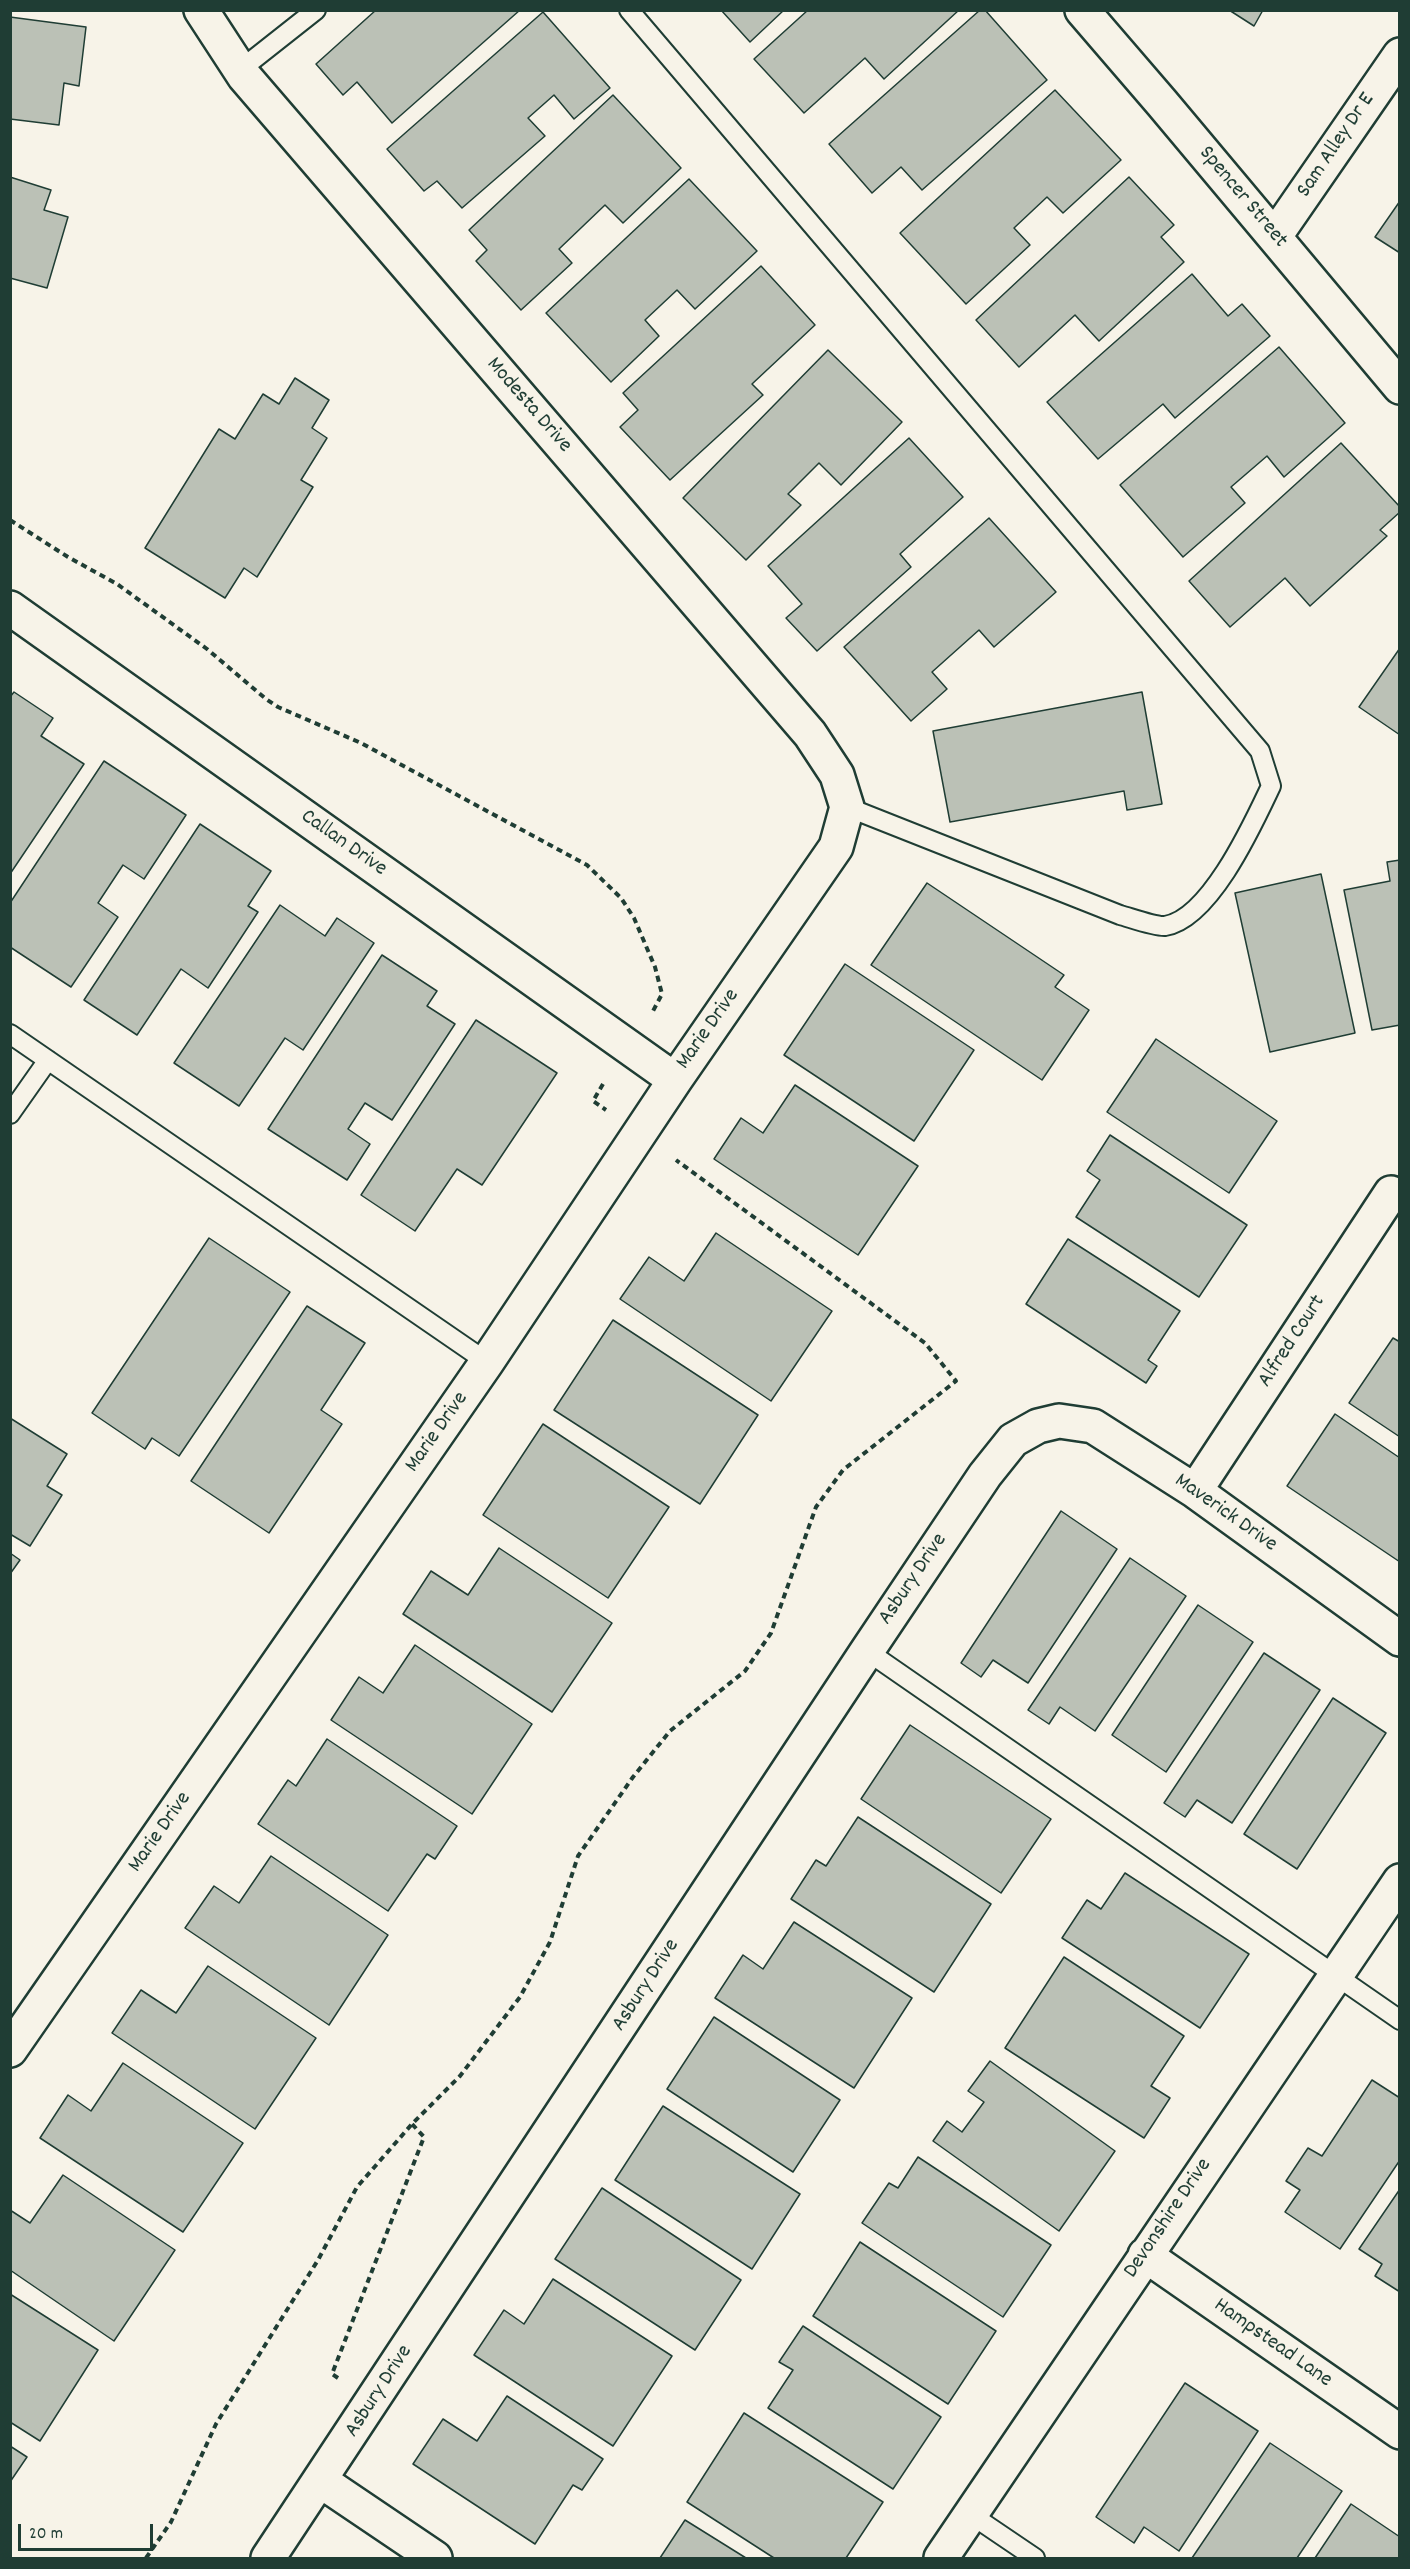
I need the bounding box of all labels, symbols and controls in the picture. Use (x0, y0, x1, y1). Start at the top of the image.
street label: Sam Alley Dr E (1292, 89, 1382, 203)
street label: Spencer Street (1192, 142, 1292, 254)
street label: Modesta Drive (479, 353, 577, 459)
street label: Callan Drive (295, 805, 391, 883)
street label: Marie Drive (672, 985, 746, 1075)
street label: Alfred Court (1253, 1291, 1333, 1393)
street label: Marie Drive (401, 1388, 475, 1478)
street label: Maverick Drive (1168, 1469, 1282, 1559)
street label: Asbury Drive (874, 1529, 954, 1631)
street label: Marie Drive (124, 1788, 198, 1878)
street label: Asbury Drive (607, 1935, 687, 2037)
street label: Devonshire Drive (1119, 2154, 1219, 2284)
street label: Hampstead Lane (1208, 2293, 1336, 2395)
street label: Asbury Drive (340, 2341, 420, 2443)
scale bar (21, 2512, 156, 2550)
text: 20 m (29, 2522, 63, 2547)

